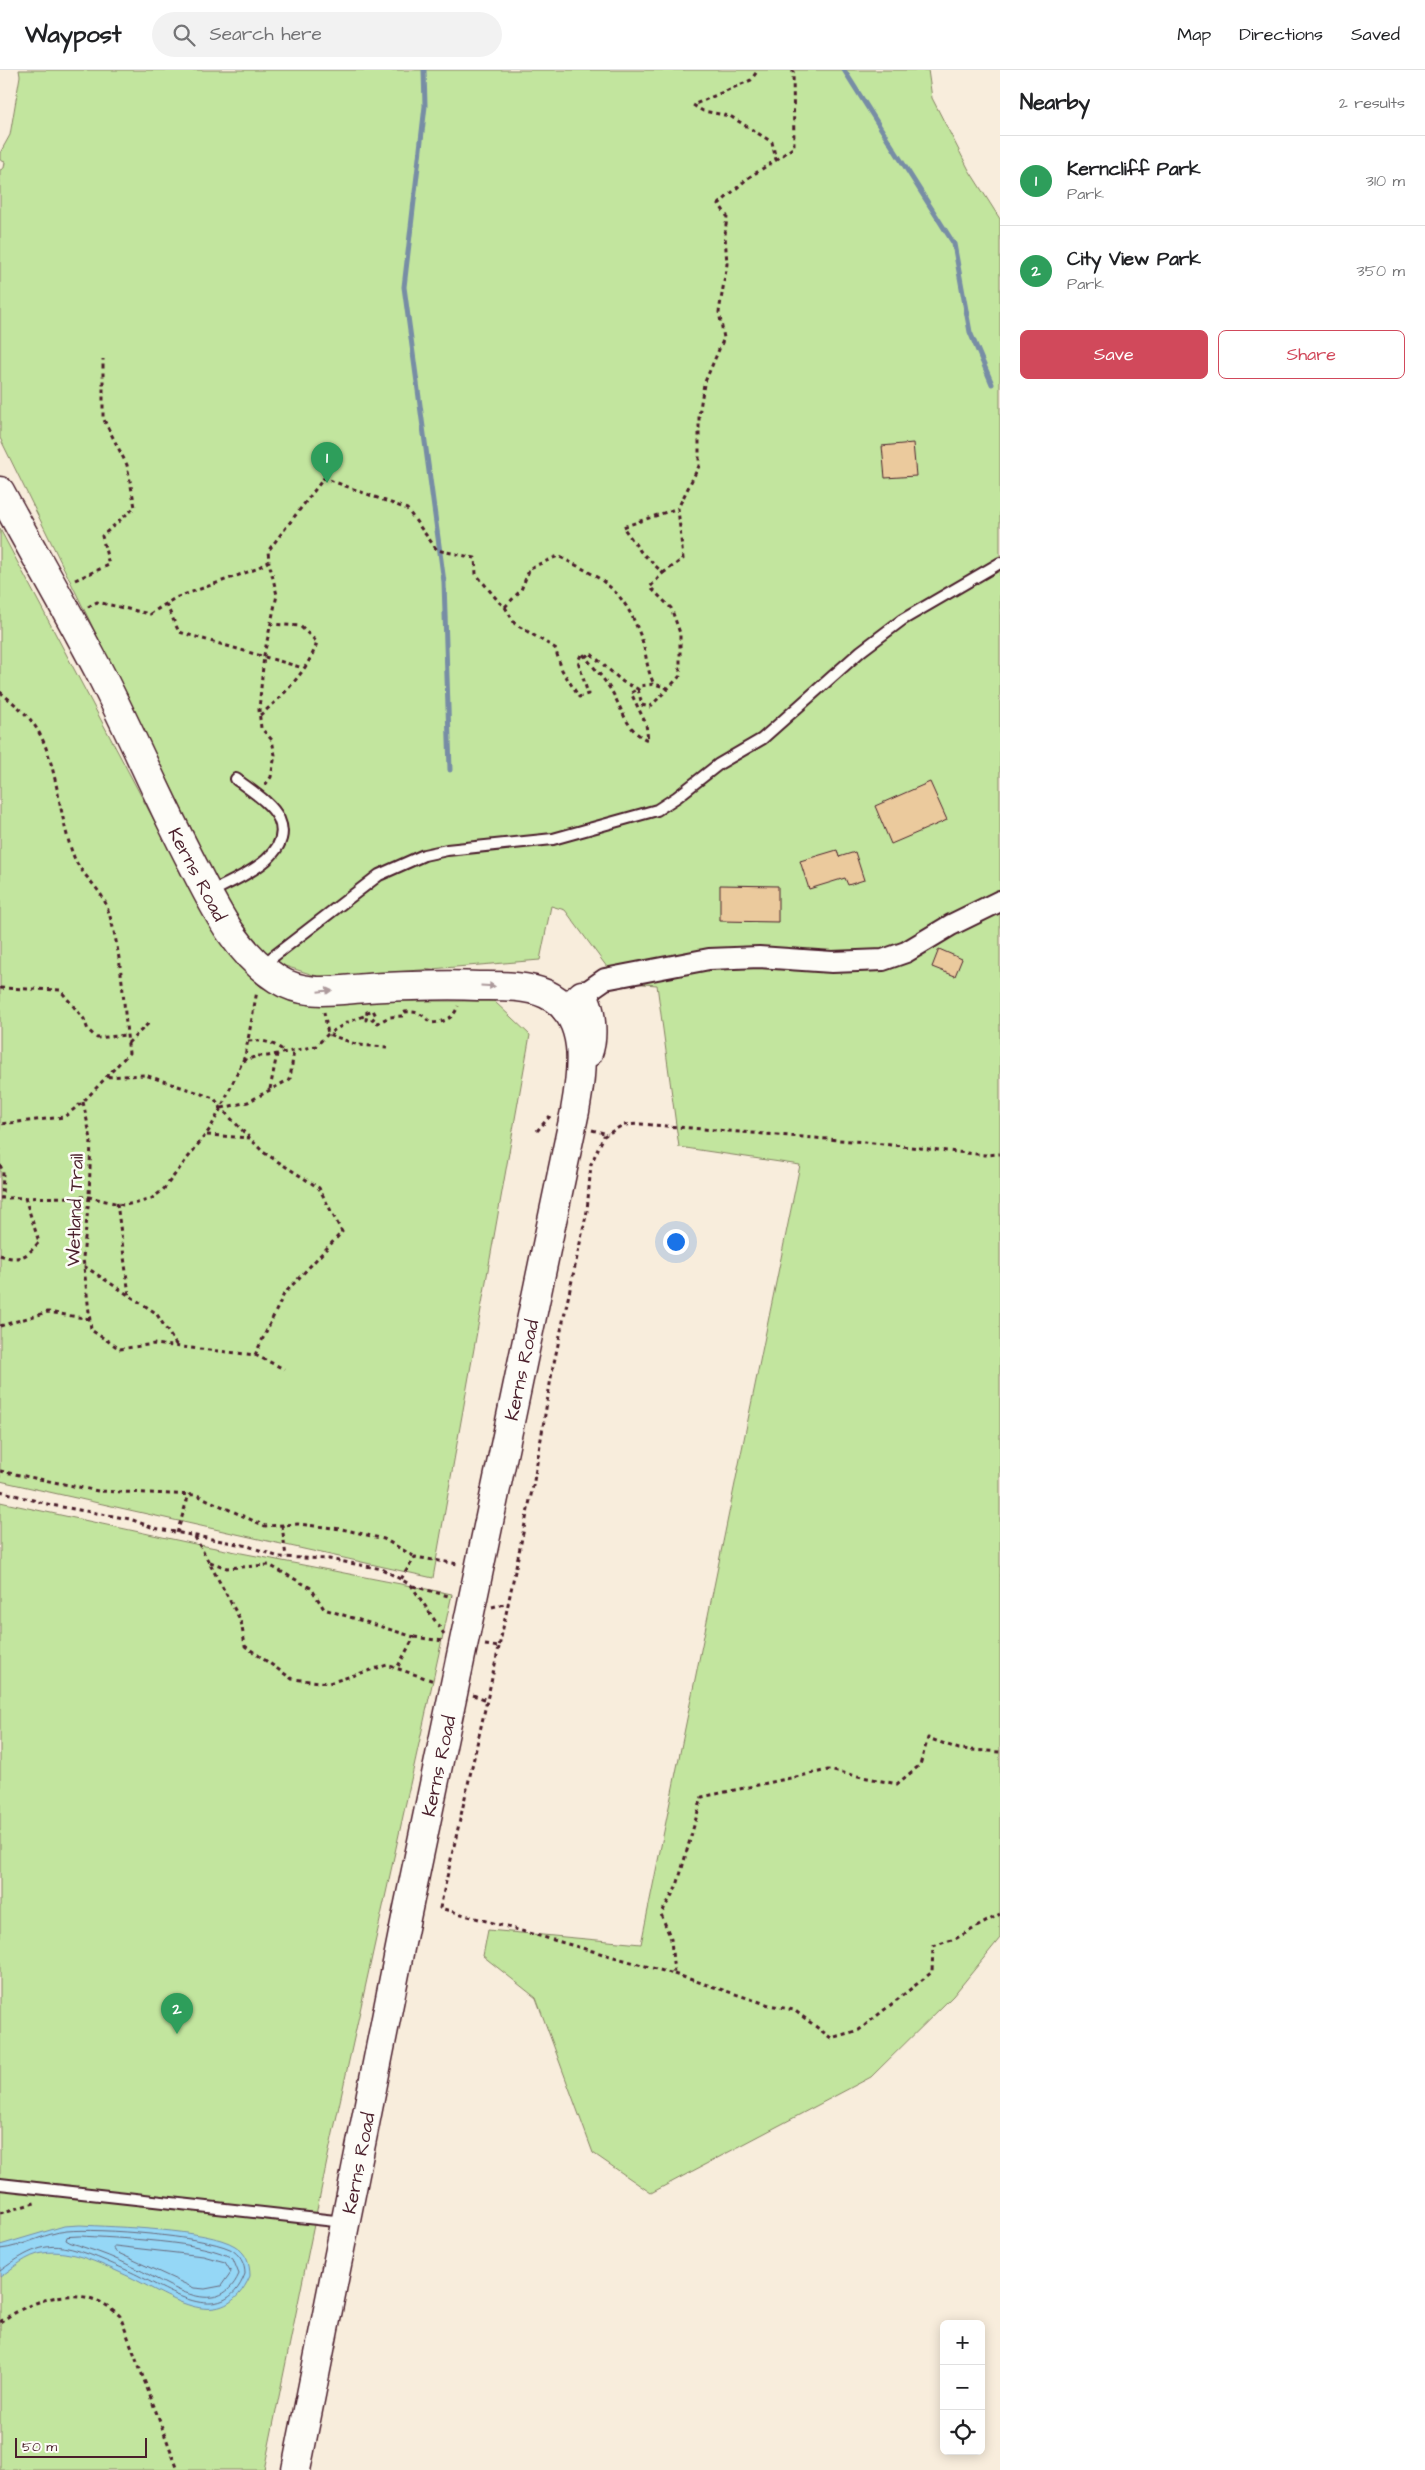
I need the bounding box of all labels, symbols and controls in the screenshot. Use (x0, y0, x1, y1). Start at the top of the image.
search box (152, 12, 502, 57)
text: Waypost (25, 18, 122, 52)
icon: search (170, 21, 198, 49)
text: Search here (210, 21, 322, 48)
text: Map (1177, 22, 1211, 47)
text: Directions (1239, 22, 1323, 47)
text: Saved (1351, 22, 1400, 47)
text: Nearby (1020, 88, 1090, 117)
text: 2 results (1339, 92, 1405, 114)
text: Kerncliff Park (1067, 156, 1201, 183)
text: 1 (1035, 170, 1037, 192)
text: 310 m (1366, 170, 1405, 192)
text: Park (1067, 183, 1104, 205)
text: City View Park (1067, 246, 1201, 273)
text: 2 (1031, 260, 1041, 282)
text: 350 m (1357, 260, 1405, 282)
text: Park (1067, 273, 1104, 295)
button: Save (1020, 330, 1208, 379)
button: Share (1218, 330, 1405, 379)
pin: 1 (311, 442, 343, 483)
street label: Kerns Road (161, 823, 233, 927)
one-way arrow (480, 982, 496, 990)
one-way arrow (318, 987, 334, 995)
street label: Wetland Trail (60, 1153, 91, 1267)
your location (663, 1229, 689, 1255)
street label: Kerns Road (499, 1317, 546, 1423)
street label: Kerns Road (416, 1713, 463, 1819)
pin: 2 (161, 1993, 193, 2034)
street label: Kerns Road (336, 2110, 383, 2216)
map controls (940, 2320, 985, 2455)
button: + (940, 2320, 985, 2365)
button: − (940, 2365, 985, 2410)
button: locate (940, 2410, 985, 2455)
scale bar (15, 2435, 148, 2458)
text: 50 m (22, 2437, 57, 2457)

